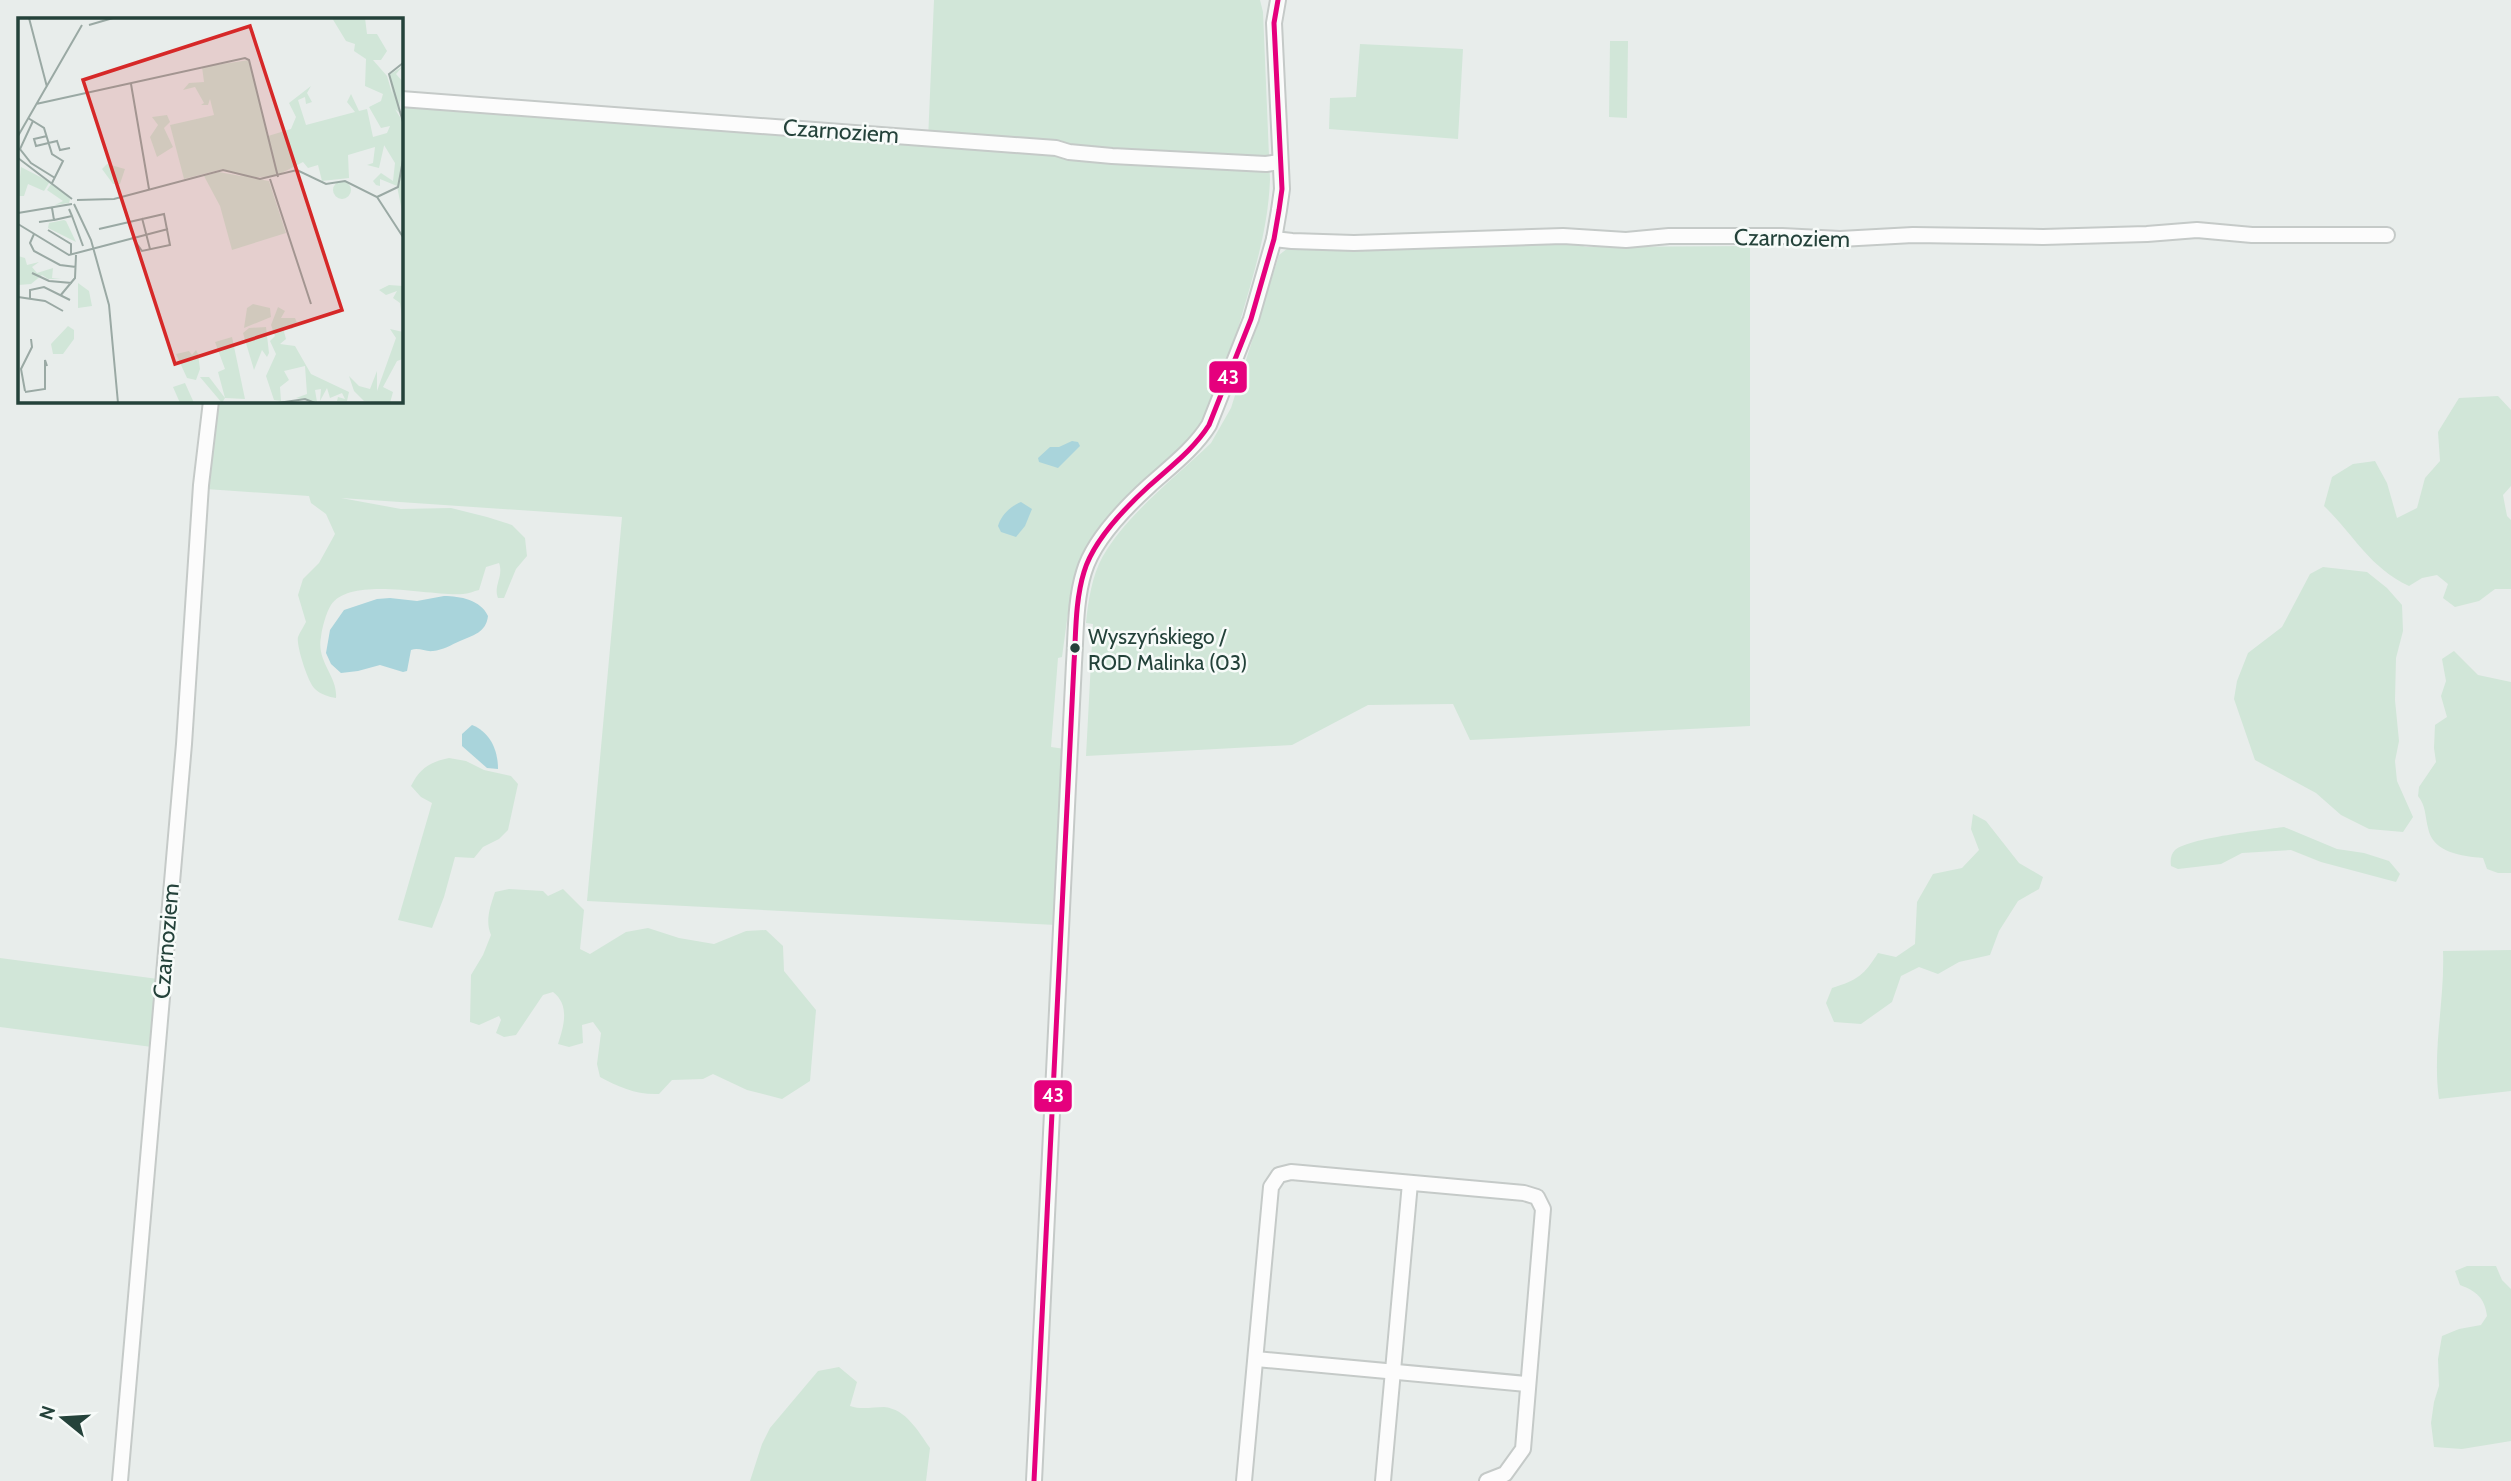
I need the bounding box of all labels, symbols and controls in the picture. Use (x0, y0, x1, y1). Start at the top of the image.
inset map (18, 18, 402, 402)
street label: Czarnoziem (782, 113, 900, 149)
street label: Czarnoziem (1734, 223, 1850, 253)
line badge: 43 (1208, 360, 1248, 394)
text: 43 (1217, 366, 1239, 389)
place label: Wyszyńskiego / ROD Malinka (03) (1088, 624, 1247, 675)
marker: Wyszyńskiego / ROD Malinka (03) (1068, 641, 1082, 655)
street label: Czarnoziem (147, 882, 185, 1000)
line badge: 43 (1033, 1079, 1073, 1113)
text: 43 (1042, 1084, 1064, 1107)
north arrow (28, 1383, 98, 1453)
text: N (34, 1403, 60, 1423)

